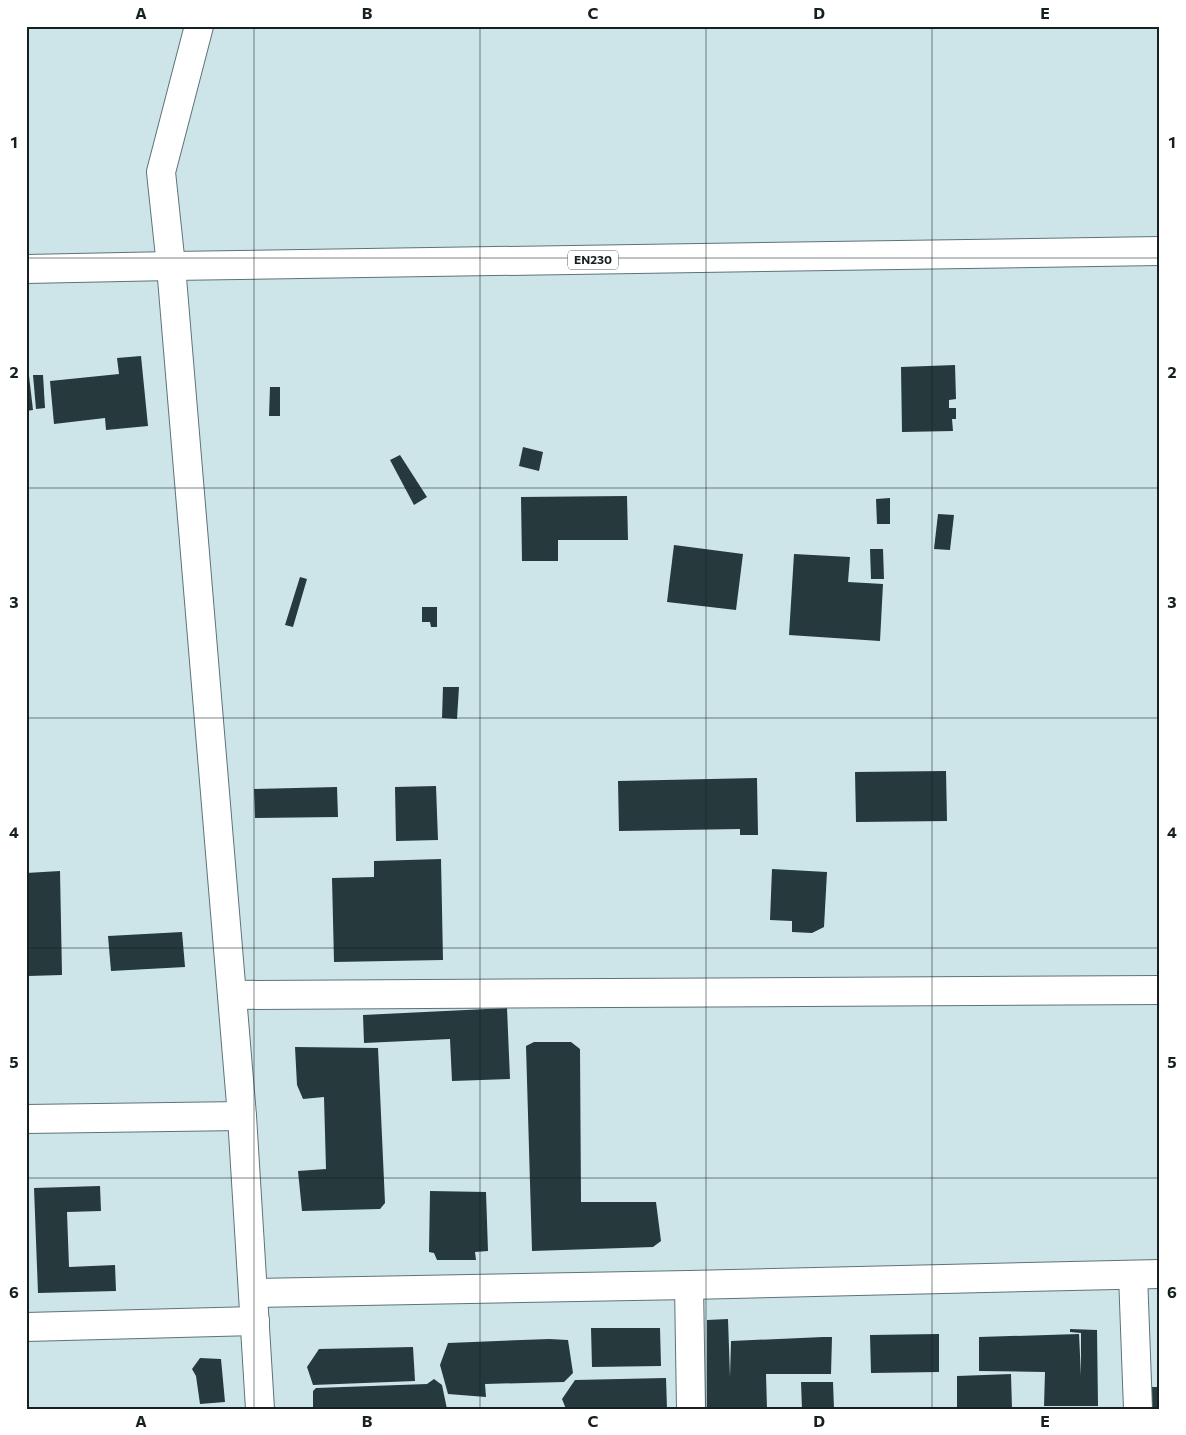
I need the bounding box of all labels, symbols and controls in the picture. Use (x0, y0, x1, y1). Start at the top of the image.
text: A (135, 3, 147, 22)
text: B (362, 3, 373, 22)
text: C (588, 3, 599, 22)
text: D (813, 3, 825, 22)
text: E (1040, 3, 1050, 22)
text: 1 (10, 132, 18, 151)
text: 1 (1168, 132, 1176, 151)
road number: EN230 (568, 250, 618, 270)
text: 2 (9, 362, 19, 381)
text: 2 (1167, 362, 1177, 381)
text: 3 (9, 592, 19, 611)
text: 3 (1167, 592, 1177, 611)
text: 4 (9, 822, 19, 841)
text: 4 (1167, 822, 1177, 841)
text: 5 (9, 1052, 19, 1071)
text: 5 (1167, 1052, 1177, 1071)
text: 6 (9, 1282, 19, 1301)
text: 6 (1167, 1282, 1177, 1301)
text: A (135, 1411, 147, 1430)
text: B (362, 1411, 373, 1430)
text: C (588, 1411, 599, 1430)
text: D (813, 1411, 825, 1430)
text: E (1040, 1411, 1050, 1430)

